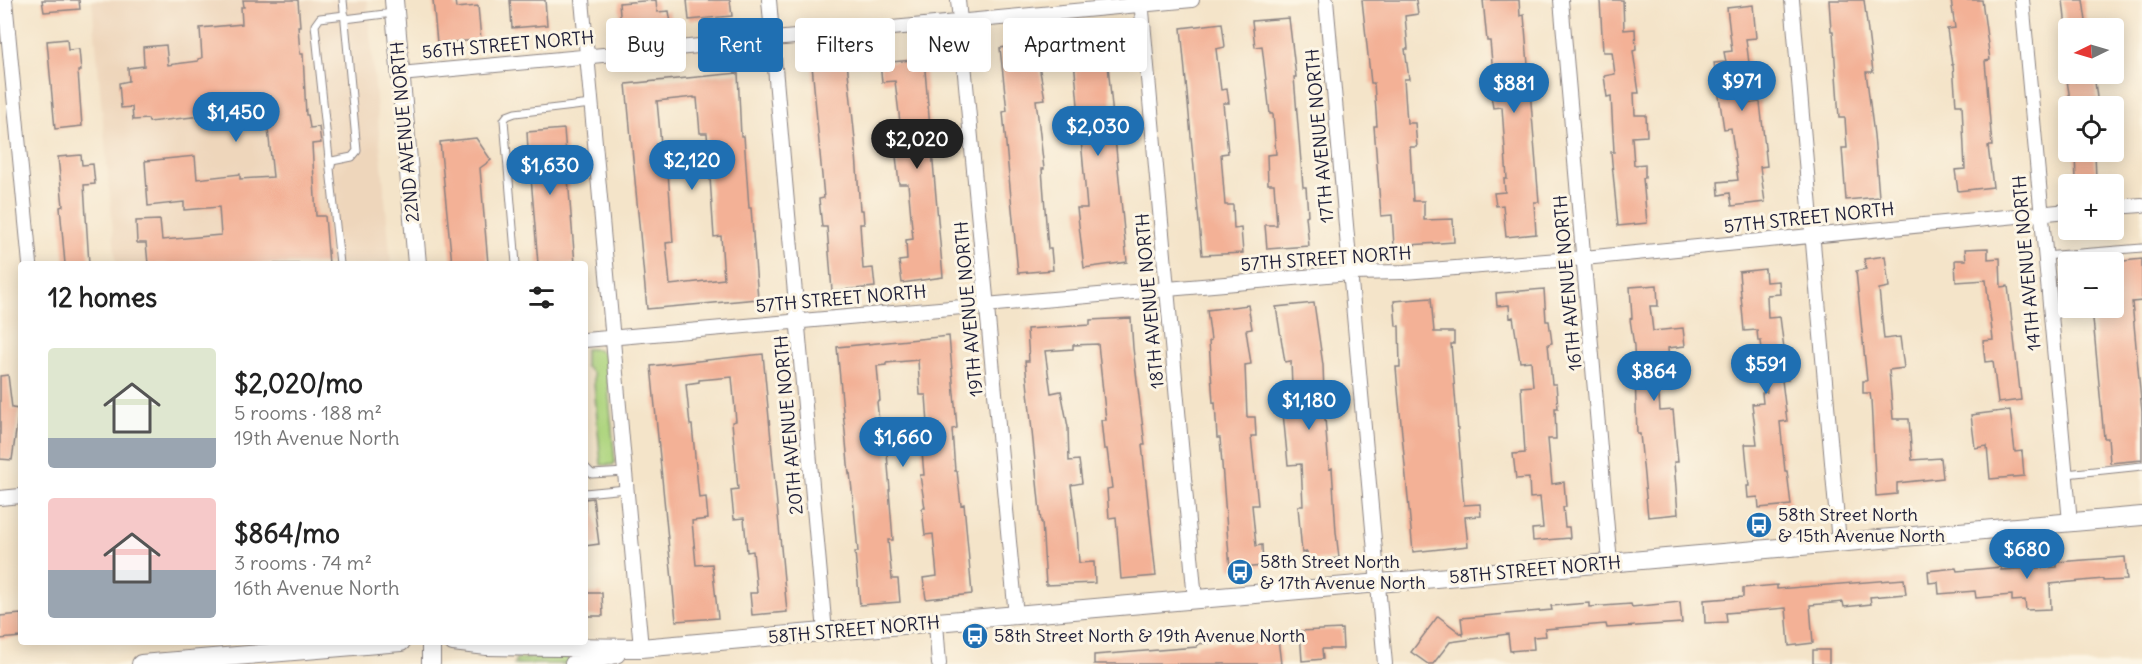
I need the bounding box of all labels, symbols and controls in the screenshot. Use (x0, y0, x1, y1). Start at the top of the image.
chip: Buy (606, 18, 686, 72)
chip: Rent (698, 18, 783, 72)
chip: Filters (795, 18, 895, 72)
chip: New (907, 18, 991, 72)
chip: Apartment (1003, 18, 1147, 72)
north arrow (2058, 18, 2124, 84)
map controls (2058, 18, 2124, 318)
street label: 56TH STREET NORTH (421, 26, 595, 63)
street label: 22ND AVENUE NORTH (385, 41, 424, 223)
street label: 17TH AVENUE NORTH (1300, 48, 1339, 224)
pin: $971 (1706, 61, 1778, 112)
pin: $881 (1478, 63, 1550, 114)
text: $971 (1722, 68, 1762, 93)
text: $881 (1493, 70, 1535, 95)
pin: $1,450 (187, 92, 285, 143)
button: locate (2058, 96, 2124, 162)
text: $1,450 (207, 99, 265, 124)
pin: $2,030 (1049, 106, 1147, 157)
text: $2,030 (1066, 113, 1130, 138)
pin: $2,020 (868, 119, 966, 170)
text: $2,020 (885, 126, 949, 151)
pin: $2,120 (643, 140, 741, 191)
pin: $1,630 (501, 145, 599, 196)
text: $2,120 (663, 147, 721, 172)
text: $1,630 (521, 152, 579, 177)
street label: 14TH AVENUE NORTH (2007, 174, 2046, 352)
button: + (2058, 174, 2124, 240)
street label: 16TH AVENUE NORTH (1548, 194, 1587, 372)
street label: 57TH STREET NORTH (1723, 197, 1895, 238)
street label: 18TH AVENUE NORTH (1130, 212, 1169, 390)
street label: 19TH AVENUE NORTH (949, 220, 988, 398)
street label: 57TH STREET NORTH (1240, 241, 1412, 276)
button: − (2058, 252, 2124, 318)
street label: 57TH STREET NORTH (755, 280, 927, 317)
text: 12 homes (48, 281, 157, 314)
icon: filters (525, 281, 558, 314)
street label: 20TH AVENUE NORTH (769, 334, 808, 516)
pin: $591 (1730, 344, 1802, 395)
pin: $864 (1618, 351, 1690, 402)
text: $591 (1745, 351, 1787, 376)
text: $864 (1631, 358, 1677, 383)
text: $2,020/mo (234, 367, 363, 400)
icon: home (96, 372, 168, 444)
pin: $1,180 (1260, 380, 1358, 431)
text: $1,180 (1282, 387, 1336, 412)
text: 5 rooms · 188 m² (234, 400, 382, 425)
pin: $1,660 (854, 417, 952, 468)
text: $1,660 (873, 424, 933, 449)
text: 19th Avenue North (234, 425, 400, 450)
place label: 58th Street North & 15th Avenue North (1778, 503, 1945, 547)
bus stop icon: 58th Street North & 15th Avenue North (1744, 510, 1774, 540)
text: $864/mo (234, 517, 340, 550)
icon: home (96, 522, 168, 594)
pin: $680 (1991, 529, 2063, 580)
text: $680 (2003, 536, 2051, 561)
text: 3 rooms · 74 m² (234, 550, 372, 575)
place label: 58th Street North & 17th Avenue North (1260, 550, 1426, 594)
street label: 58TH STREET NORTH (1448, 551, 1622, 588)
bus stop icon: 58th Street North & 17th Avenue North (1225, 557, 1255, 587)
text: 16th Avenue North (234, 575, 400, 600)
street label: 58TH STREET NORTH (767, 611, 941, 648)
bus stop icon: 58th Street North & 19th Avenue North (960, 621, 990, 651)
place label: 58th Street North & 19th Avenue North (994, 624, 1305, 647)

